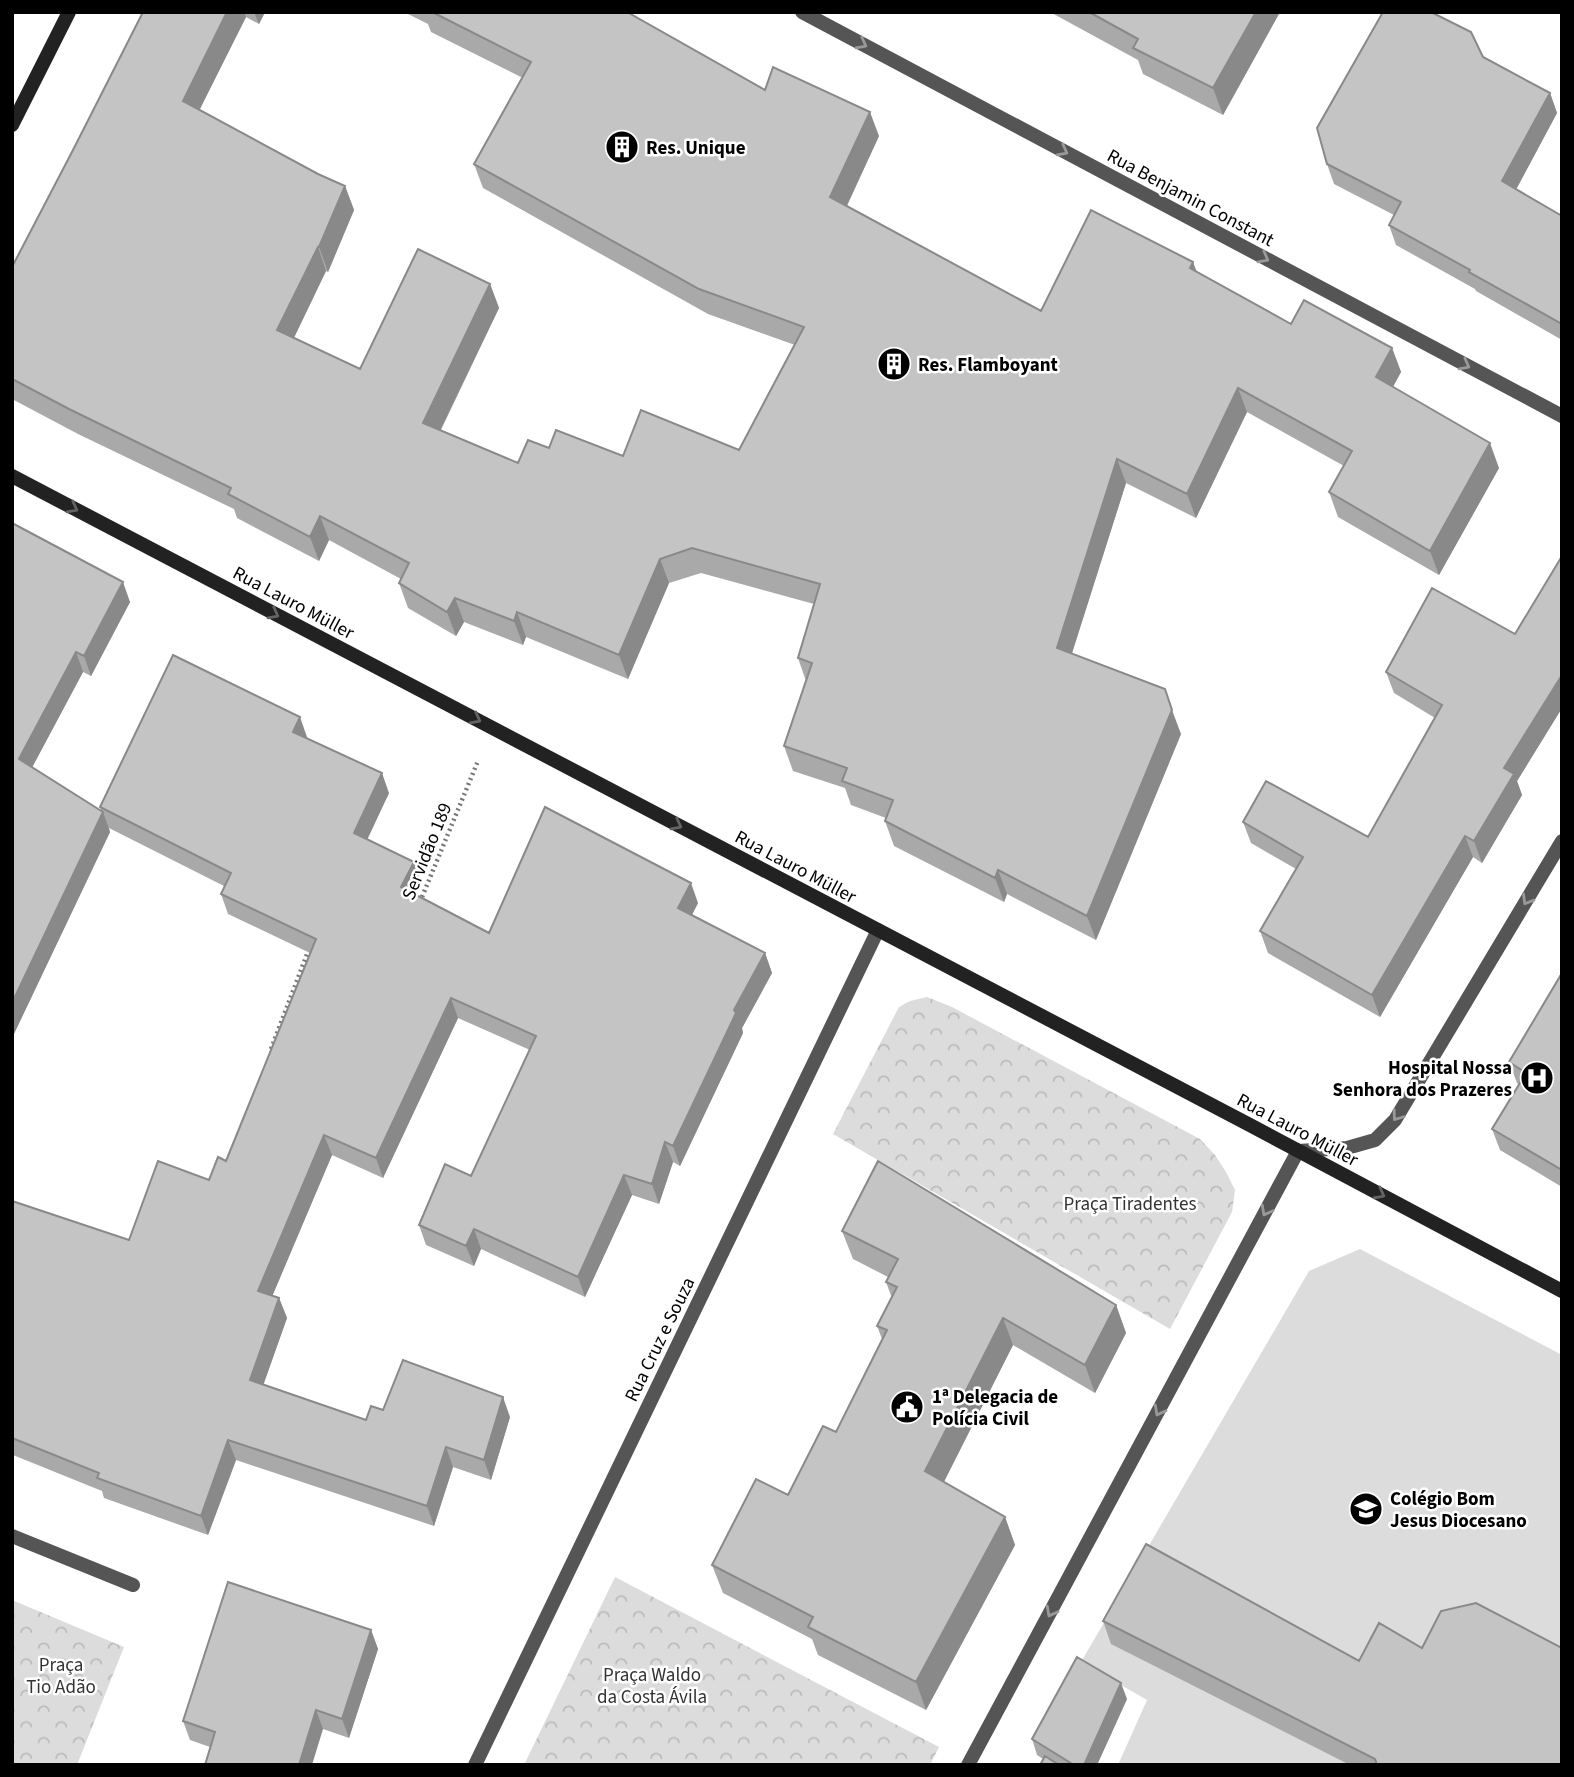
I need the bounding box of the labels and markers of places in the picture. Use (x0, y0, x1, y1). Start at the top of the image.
building icon: Res. Unique (603, 128, 641, 166)
place label: Res. Unique (646, 135, 746, 162)
building icon: Res. Flamboyant (875, 345, 913, 383)
place label: Res. Flamboyant (918, 352, 1058, 379)
place label: Hospital Nossa Senhora dos Prazeres (1333, 1055, 1512, 1104)
hospital icon: Hospital Nossa Senhora dos Prazeres (1518, 1059, 1556, 1097)
place label: 1ª Delegacia de Polícia Civil (932, 1384, 1058, 1433)
public building icon: 1ª Delegacia de Polícia Civil (888, 1388, 926, 1426)
place label: Colégio Bom Jesus Diocesano (1390, 1486, 1527, 1535)
school or university icon: Colégio Bom Jesus Diocesano (1347, 1490, 1385, 1528)

